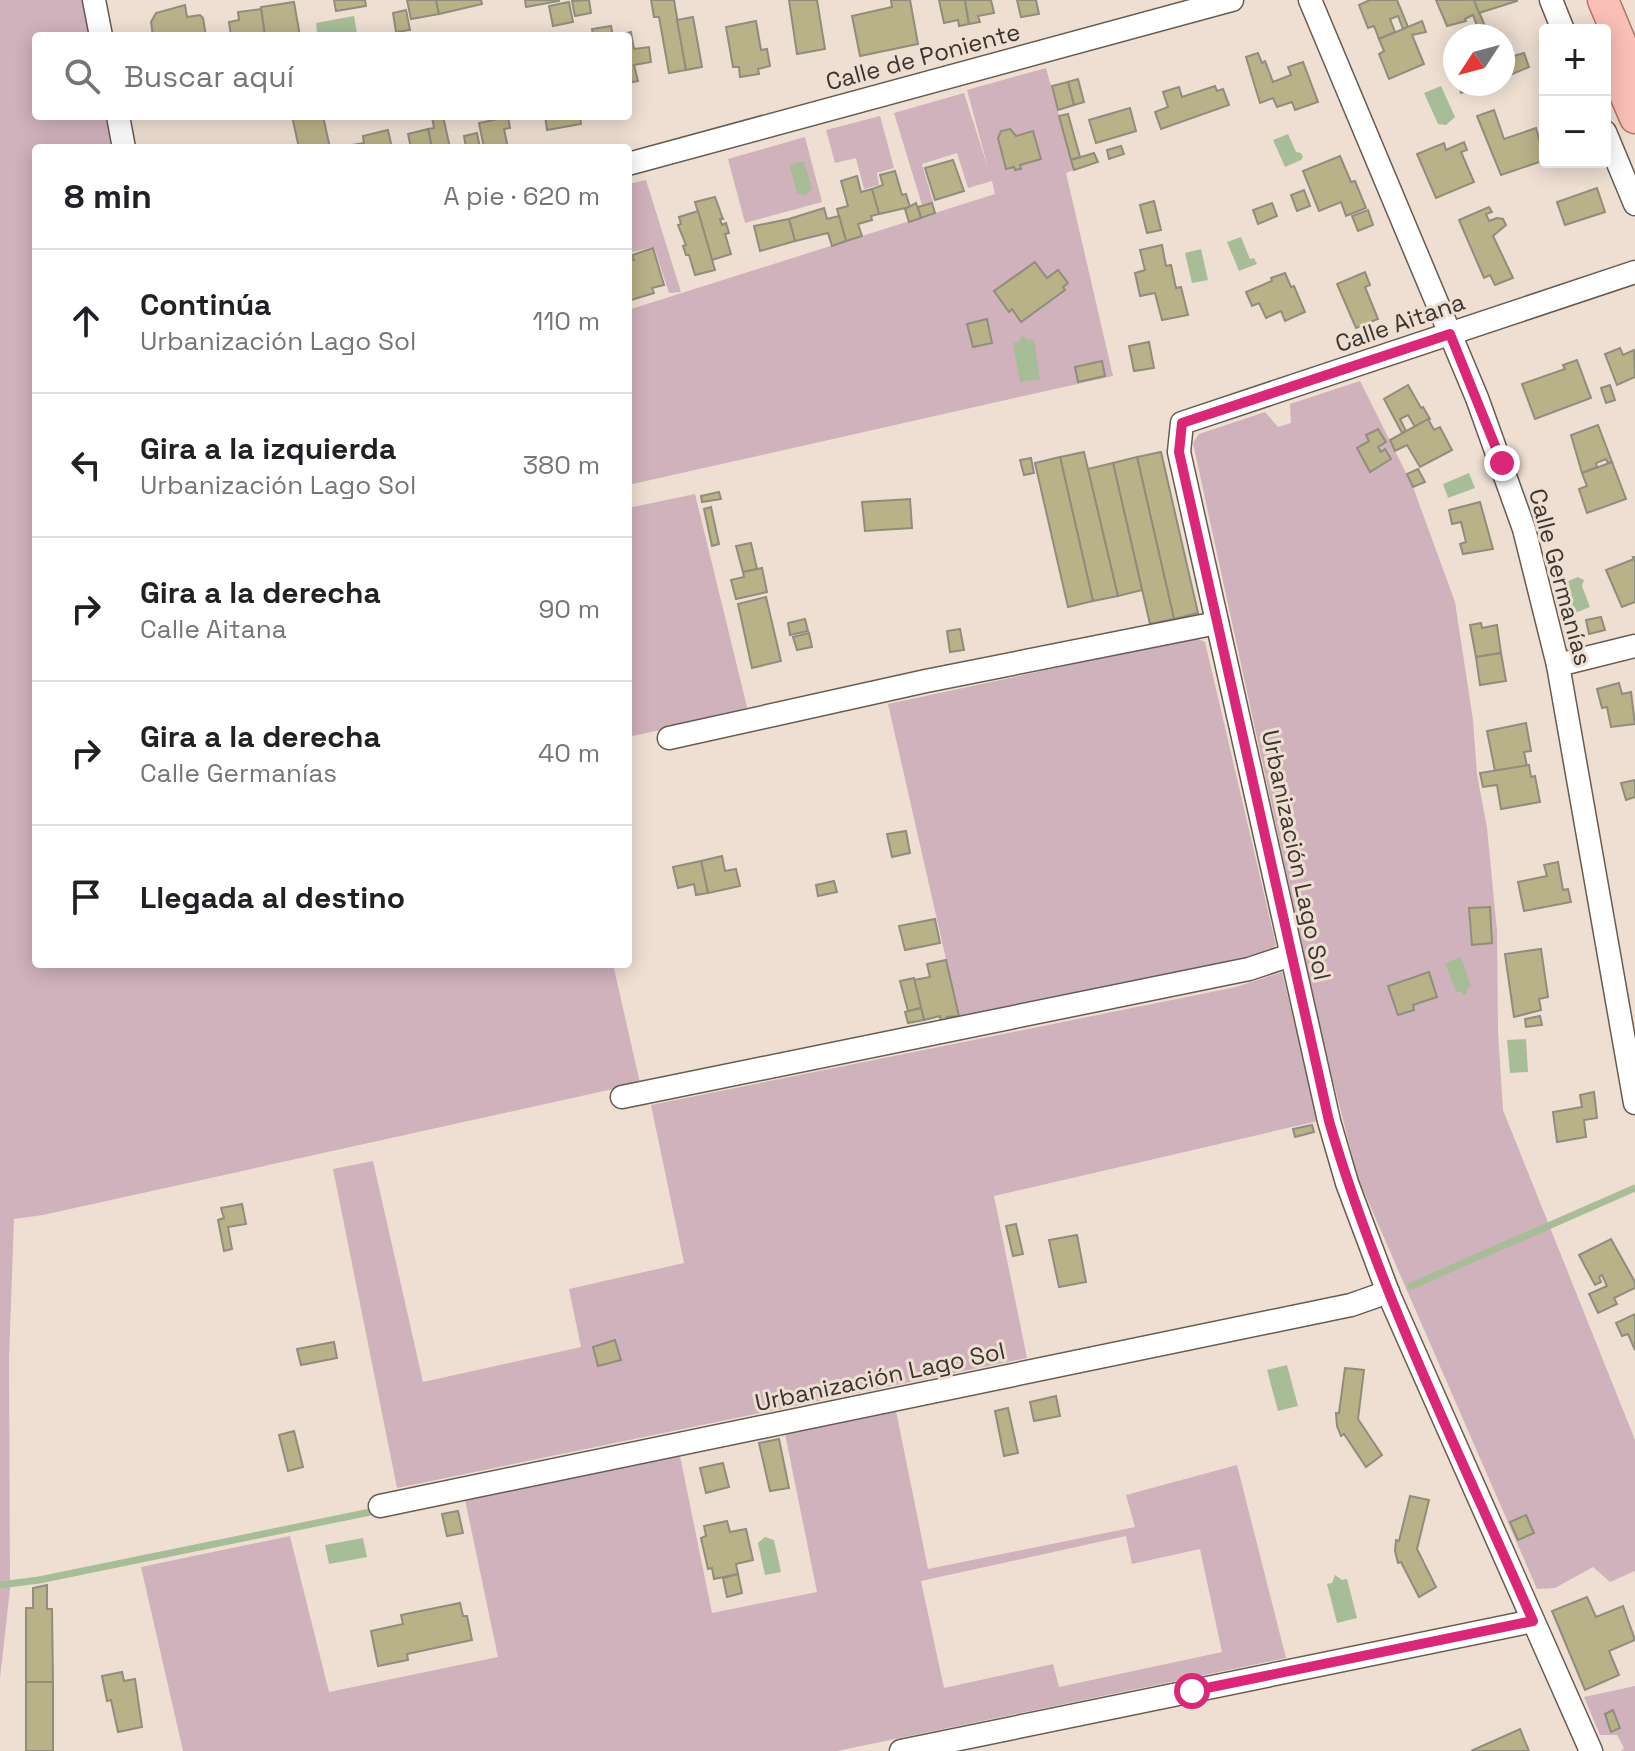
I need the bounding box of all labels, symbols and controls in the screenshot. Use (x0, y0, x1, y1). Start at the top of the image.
street label: Calle de Poniente (822, 16, 1023, 97)
north arrow (1443, 24, 1515, 96)
map controls (1539, 24, 1611, 168)
button: + (1539, 24, 1611, 96)
search box (32, 32, 632, 120)
icon: search (60, 54, 104, 98)
text: Buscar aquí (124, 57, 294, 96)
button: − (1539, 96, 1611, 168)
text: 8 min (64, 175, 152, 218)
text: A pie · 620 m (443, 179, 600, 213)
text: Continúa (140, 285, 271, 324)
street label: Calle Aitana (1331, 286, 1469, 359)
icon: ahead (64, 299, 108, 343)
text: 110 m (533, 304, 600, 338)
text: Urbanización Lago Sol (140, 324, 416, 358)
text: Gira a la izquierda (140, 429, 396, 468)
icon: left (64, 443, 108, 487)
route end (1484, 445, 1520, 481)
text: 380 m (522, 448, 600, 482)
text: Urbanización Lago Sol (140, 468, 416, 502)
street label: Calle Germanías (1522, 485, 1599, 669)
text: Gira a la derecha (140, 573, 381, 612)
icon: right (64, 587, 108, 631)
text: 90 m (538, 592, 600, 626)
text: Calle Aitana (140, 612, 287, 646)
text: Gira a la derecha (140, 717, 381, 756)
street label: Urbanización Lago Sol (1255, 727, 1338, 983)
icon: right (64, 731, 108, 775)
text: 40 m (538, 736, 600, 770)
text: Calle Germanías (140, 756, 337, 790)
icon: arrive (64, 875, 108, 919)
text: Llegada al destino (140, 878, 405, 917)
street label: Urbanización Lago Sol (752, 1335, 1008, 1418)
route start (1174, 1673, 1210, 1709)

